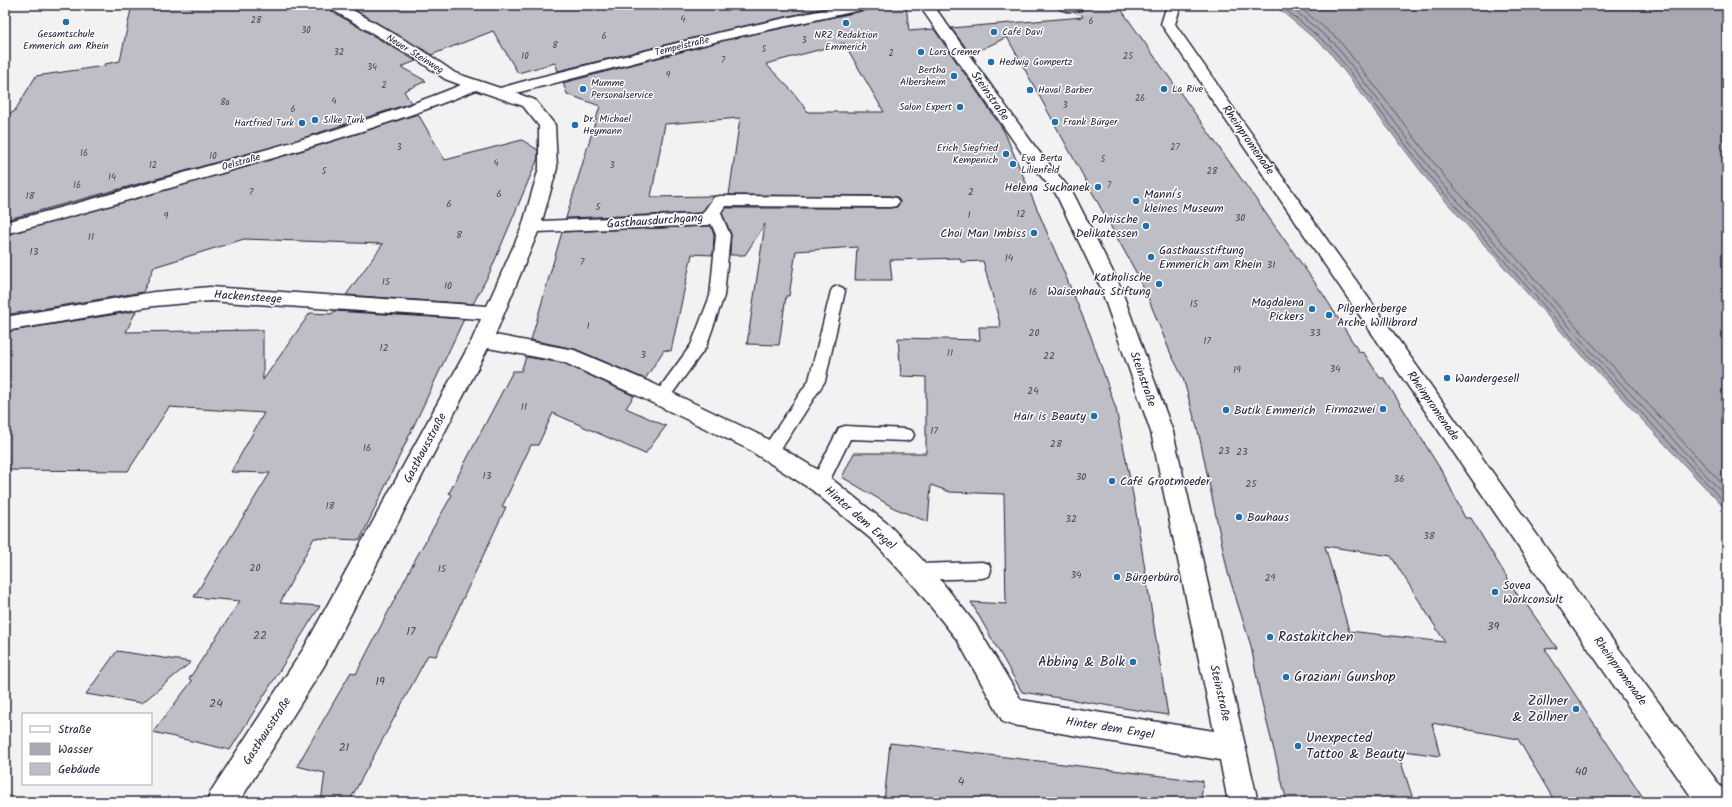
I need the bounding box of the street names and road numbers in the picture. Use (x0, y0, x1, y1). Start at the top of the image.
street label: Neuer Steinweg (383, 30, 447, 78)
street label: Tempelstraße (653, 31, 712, 61)
street label: Steinstraße (966, 67, 1015, 125)
street label: Rheinpromenade (1217, 101, 1280, 179)
street label: Oelstraße (220, 149, 263, 175)
street label: Gasthausdurchgang (606, 208, 704, 234)
street label: Hackensteege (213, 285, 283, 309)
street label: Steinstraße (1125, 349, 1162, 410)
street label: Rheinpromenade (1402, 367, 1465, 445)
street label: Gasthausstraße (398, 409, 452, 487)
street label: Hinter dem Engel (820, 482, 900, 555)
street label: Rheinpromenade (1588, 632, 1652, 710)
street label: Steinstraße (1204, 663, 1236, 724)
street label: Gasthausstraße (238, 693, 296, 769)
street label: Hinter dem Engel (1064, 712, 1156, 744)

